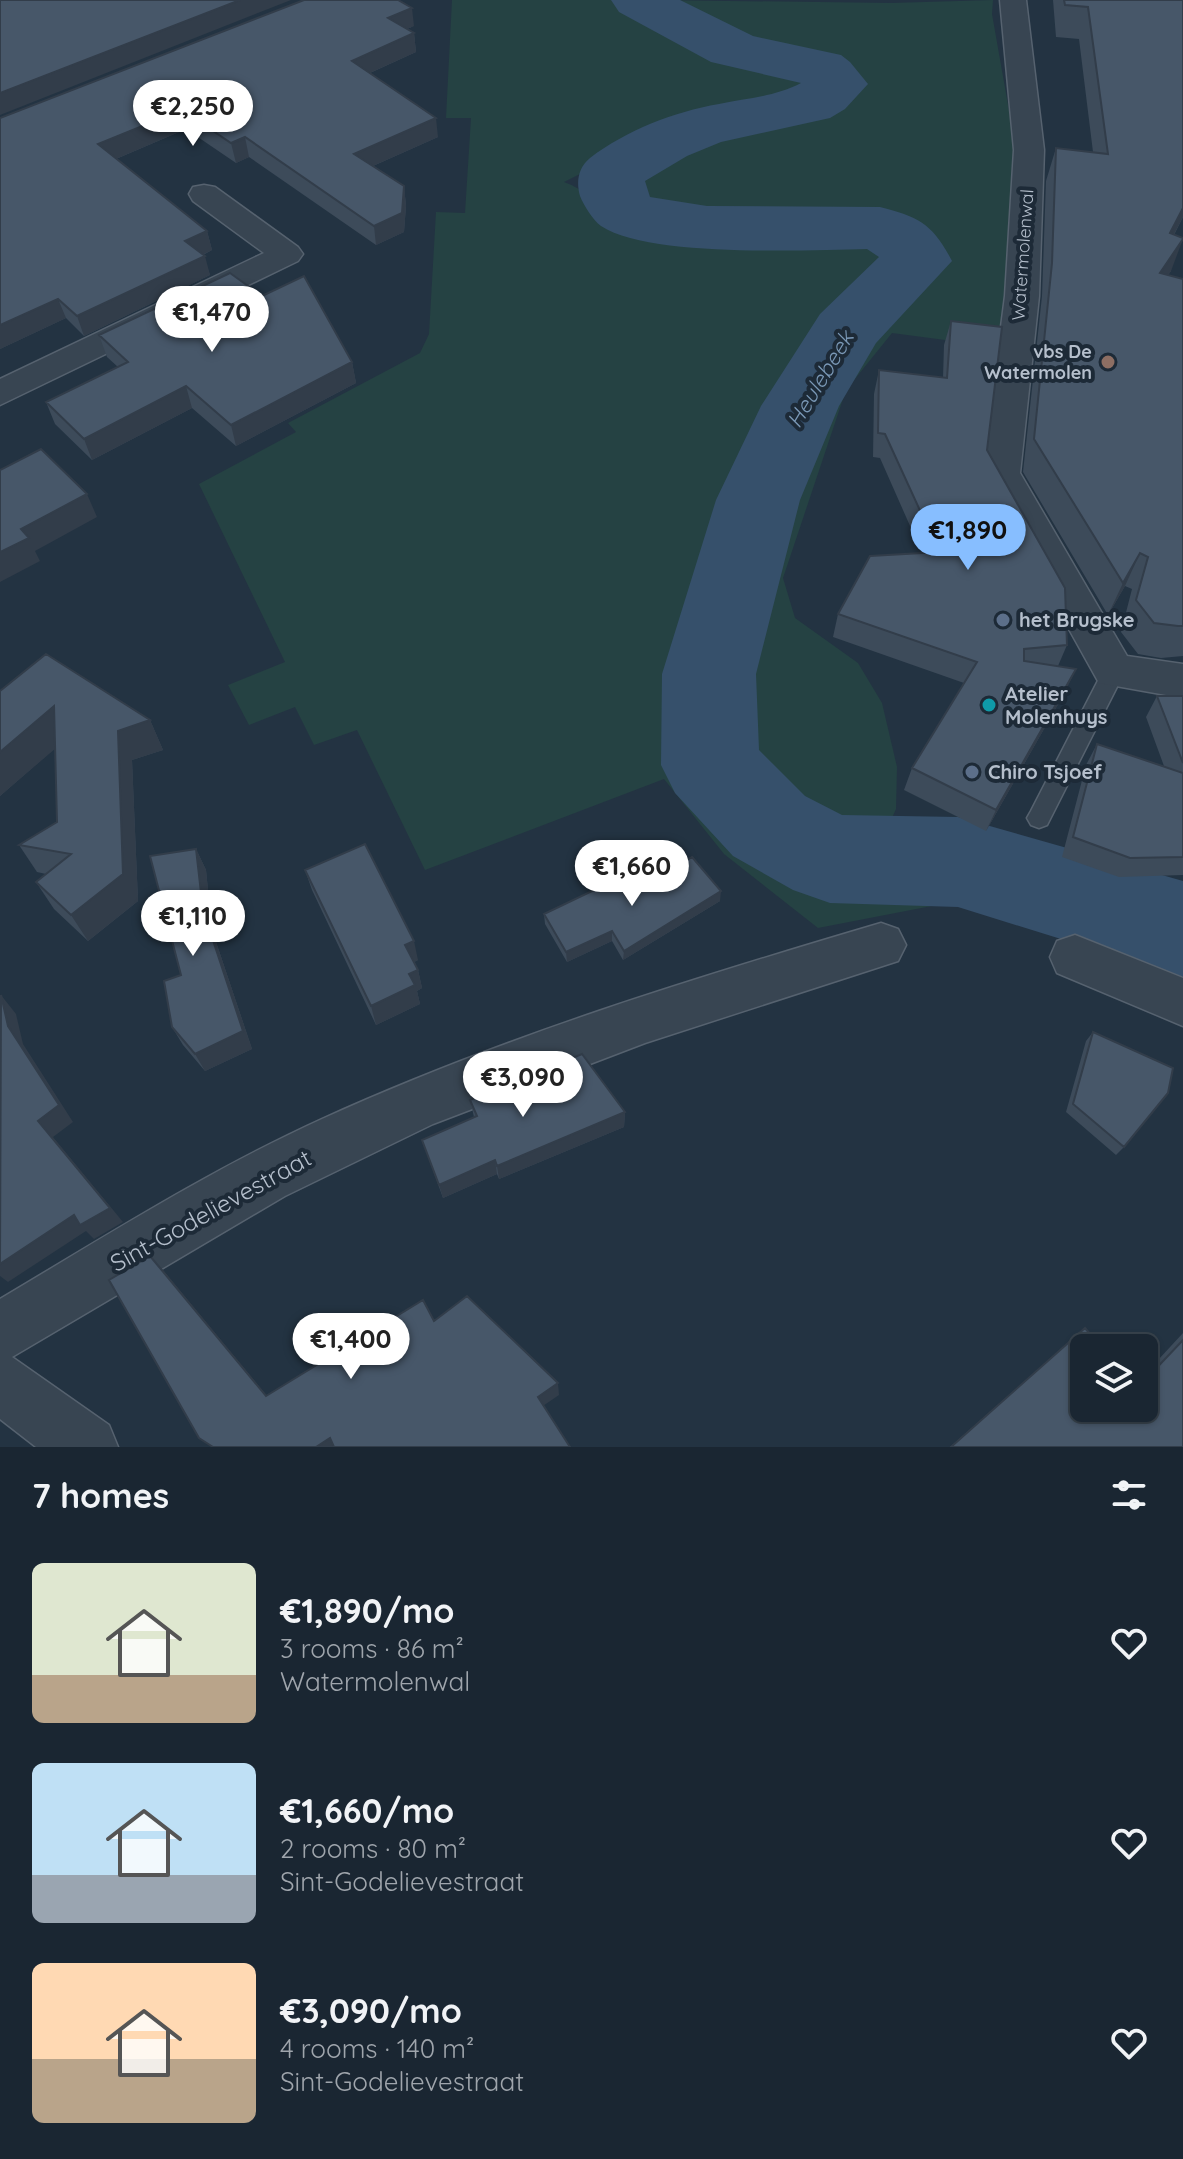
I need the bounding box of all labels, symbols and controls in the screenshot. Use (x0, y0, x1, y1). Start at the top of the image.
pin: €2,250 (128, 80, 258, 148)
text: €2,250 (151, 89, 235, 122)
street label: Watermolenwal (1006, 188, 1039, 321)
pin: €1,470 (147, 286, 277, 354)
text: €1,470 (173, 295, 251, 328)
water label: Heulebeek (780, 324, 861, 433)
place label: vbs De Watermolen (984, 340, 1092, 384)
marker: vbs De Watermolen (1099, 353, 1117, 371)
pin: €1,890 (903, 504, 1033, 572)
text: €1,890 (929, 513, 1007, 546)
place label: het Brugske (1019, 607, 1135, 632)
marker: het Brugske (994, 611, 1012, 629)
place label: Atelier Molenhuys (1005, 681, 1107, 729)
marker: Atelier Molenhuys (980, 696, 998, 714)
place label: Chiro Tsjoef (988, 759, 1102, 784)
marker: Chiro Tsjoef (963, 763, 981, 781)
pin: €1,660 (567, 840, 697, 908)
text: €1,660 (593, 849, 671, 882)
pin: €1,110 (128, 890, 258, 958)
text: €1,110 (159, 899, 227, 932)
pin: €3,090 (458, 1051, 588, 1119)
text: €3,090 (481, 1060, 565, 1093)
street label: Sint-Godelievestraat (105, 1142, 316, 1278)
pin: €1,400 (286, 1313, 416, 1381)
text: €1,400 (311, 1322, 391, 1355)
map controls (1070, 1334, 1158, 1422)
button: layers (1070, 1334, 1158, 1422)
icon: filters (1107, 1473, 1151, 1517)
text: 7 homes (32, 1474, 169, 1517)
text: €1,890/mo (280, 1589, 455, 1632)
icon: home (96, 1595, 192, 1691)
icon: heart (1107, 1621, 1151, 1665)
text: 3 rooms · 86 m² (280, 1632, 464, 1665)
text: Watermolenwal (280, 1665, 470, 1698)
text: €1,660/mo (280, 1789, 454, 1832)
icon: home (96, 1795, 192, 1891)
icon: heart (1107, 1821, 1151, 1865)
text: 2 rooms · 80 m² (280, 1832, 466, 1865)
text: Sint-Godelievestraat (280, 1865, 524, 1898)
text: €3,090/mo (280, 1989, 462, 2032)
icon: home (96, 1995, 192, 2091)
icon: heart (1107, 2021, 1151, 2065)
text: 4 rooms · 140 m² (280, 2032, 474, 2065)
text: Sint-Godelievestraat (280, 2065, 524, 2098)

